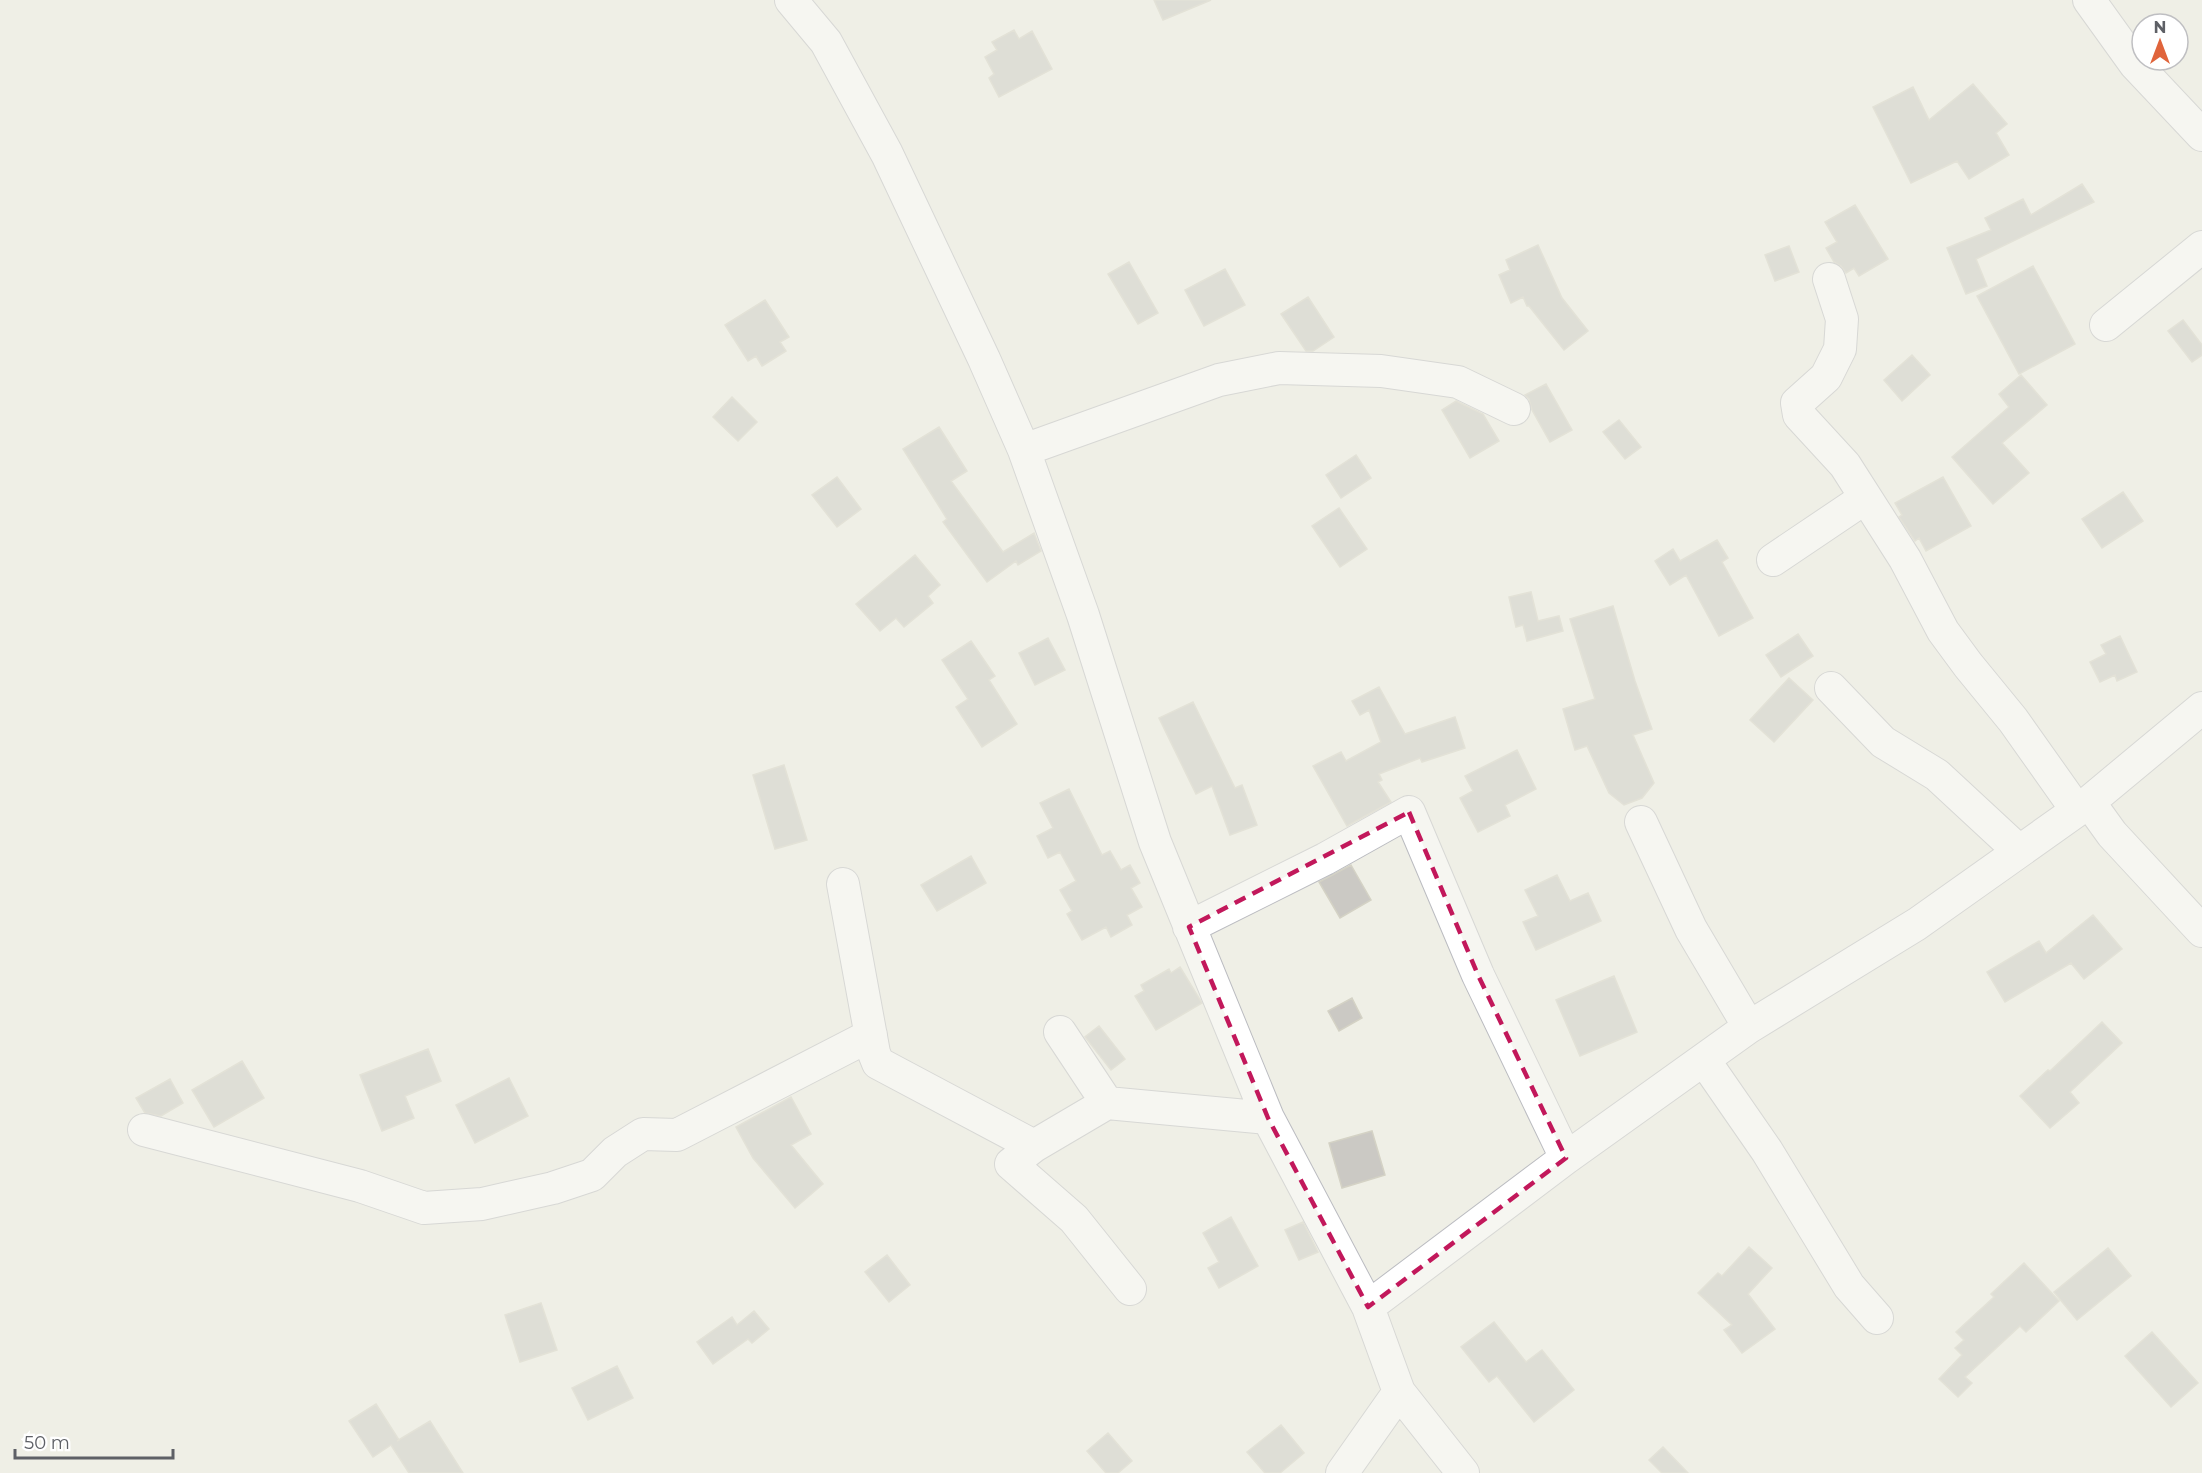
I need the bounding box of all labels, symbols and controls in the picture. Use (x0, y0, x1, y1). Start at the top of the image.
north arrow (2130, 12, 2190, 72)
text: N (2154, 18, 2166, 37)
scale bar (15, 1422, 172, 1460)
text: 50 m (24, 1432, 70, 1454)

